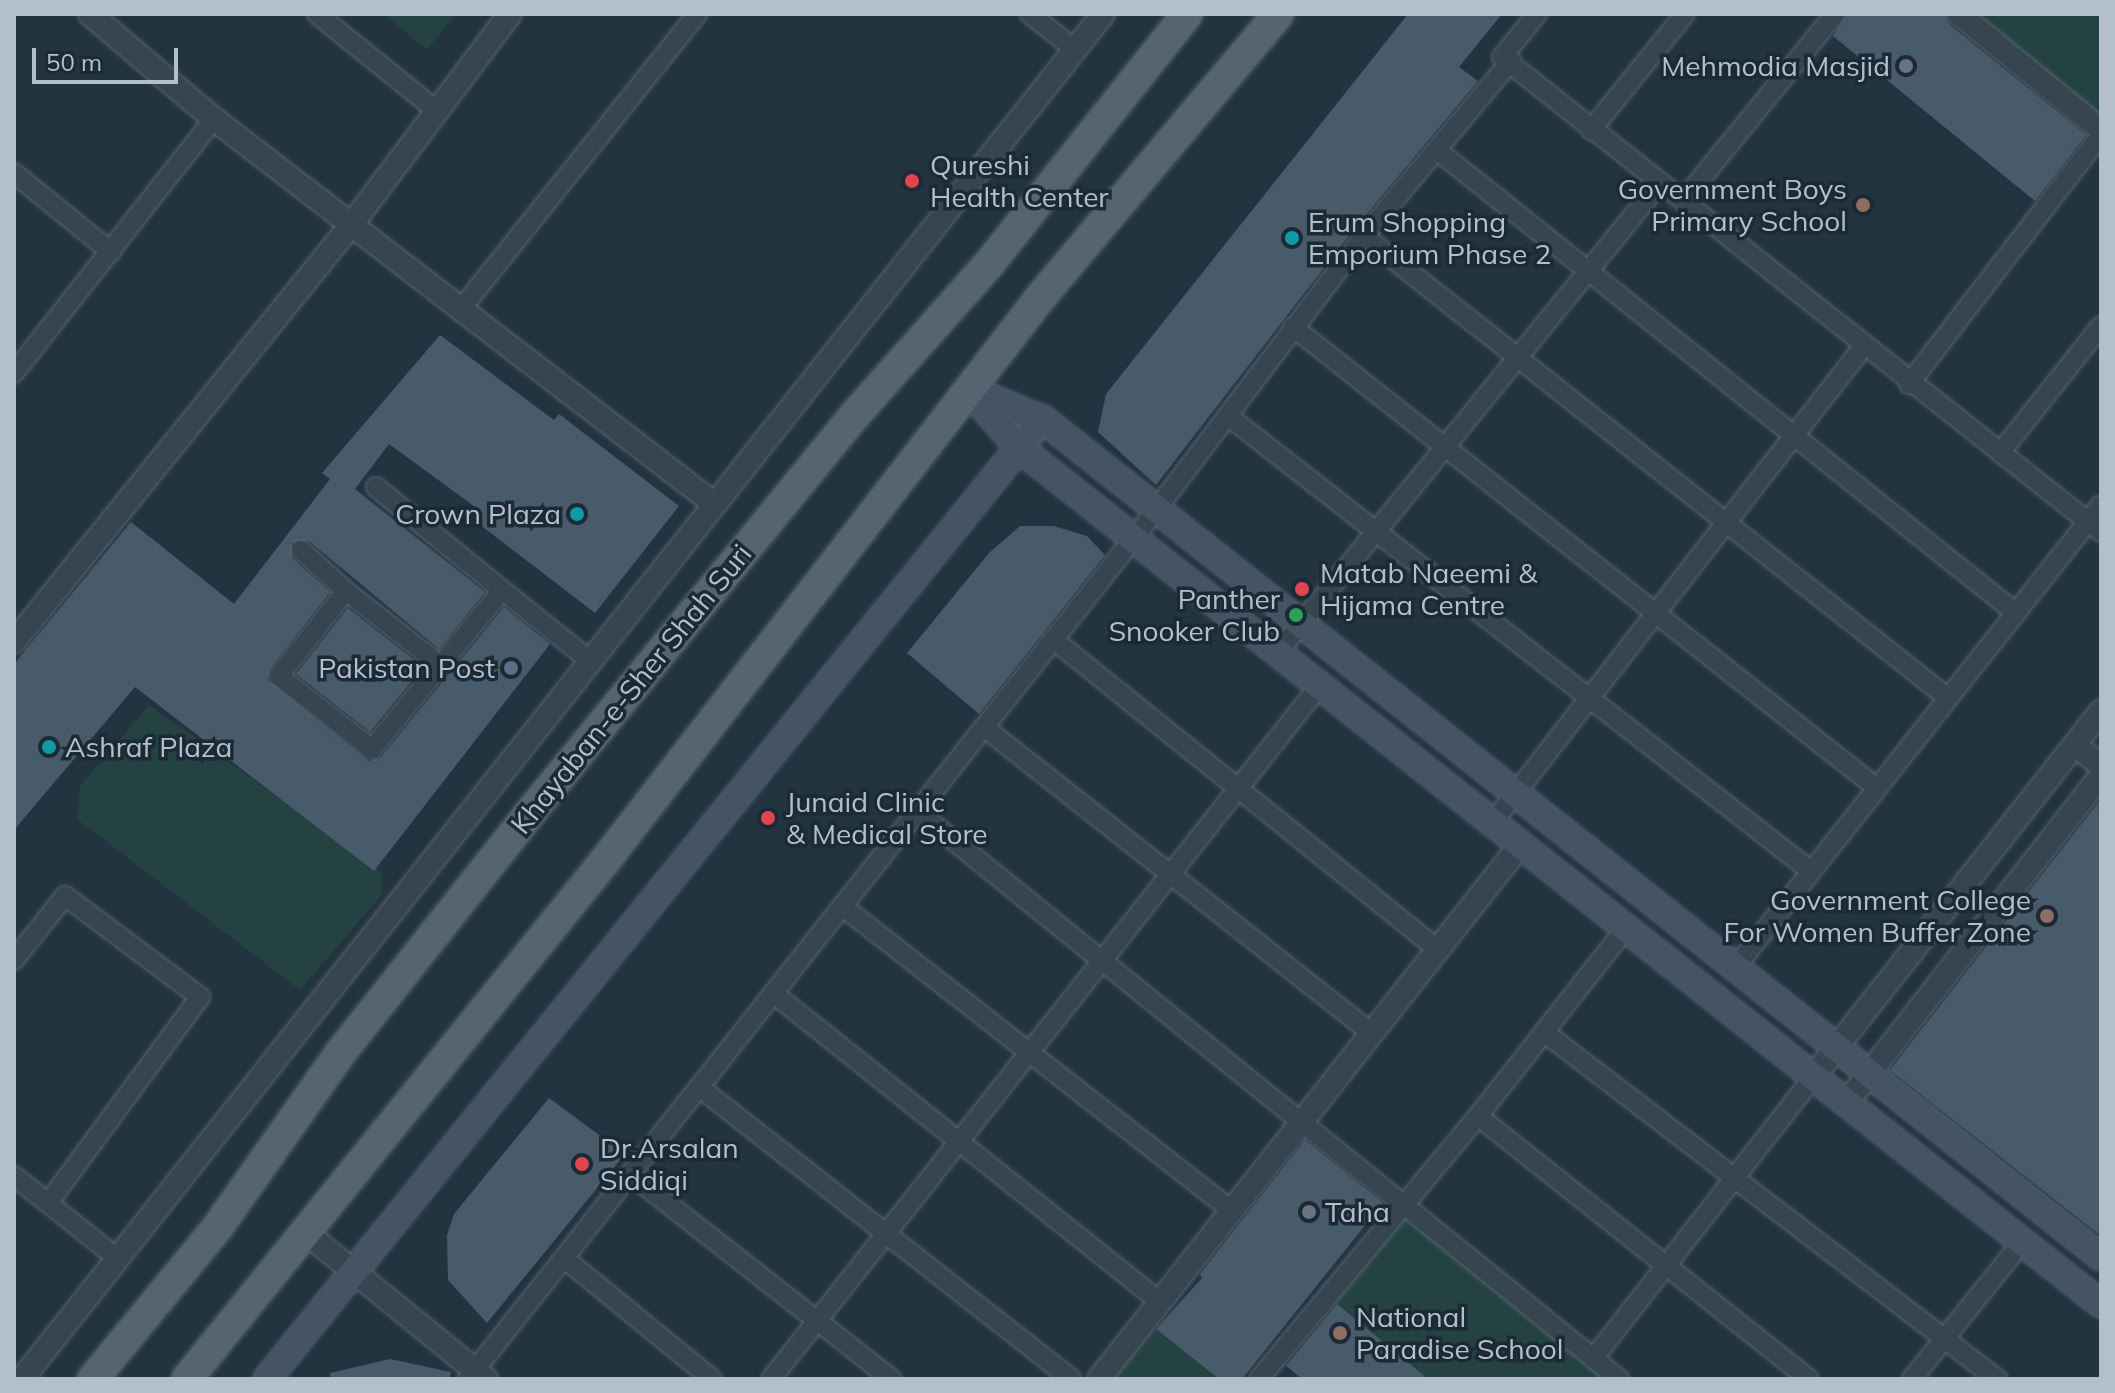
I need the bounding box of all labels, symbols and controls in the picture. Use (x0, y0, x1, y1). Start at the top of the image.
scale bar (36, 32, 182, 82)
text: 50 m (46, 47, 102, 77)
place label: Mehmodia Masjid (1661, 49, 1890, 83)
marker: Mehmodia Masjid (1897, 57, 1915, 75)
place label: Qureshi Health Center (930, 148, 1109, 214)
marker: Qureshi Health Center (901, 170, 923, 192)
place label: Government Boys Primary School (1618, 172, 1847, 238)
marker: Government Boys Primary School (1854, 196, 1872, 214)
place label: Erum Shopping Emporium Phase 2 (1308, 205, 1551, 271)
marker: Erum Shopping Emporium Phase 2 (1283, 229, 1301, 247)
place label: Crown Plaza (395, 497, 561, 531)
marker: Crown Plaza (568, 505, 586, 523)
street label: Khayaban-e-Sher Shah Suri (504, 537, 758, 841)
place label: Matab Naeemi & Hijama Centre (1320, 556, 1537, 622)
marker: Matab Naeemi & Hijama Centre (1291, 578, 1313, 600)
place label: Panther Snooker Club (1109, 582, 1280, 648)
marker: Panther Snooker Club (1287, 606, 1305, 624)
place label: Pakistan Post (318, 651, 495, 685)
marker: Pakistan Post (502, 659, 520, 677)
place label: Ashraf Plaza (65, 730, 232, 764)
marker: Ashraf Plaza (40, 738, 58, 756)
place label: Junaid Clinic & Medical Store (786, 785, 988, 851)
marker: Junaid Clinic & Medical Store (757, 807, 779, 829)
place label: Government College For Women Buffer Zone (1723, 883, 2031, 949)
marker: Government College For Women Buffer Zone (2038, 907, 2056, 925)
place label: Dr.Arsalan Siddiqi (600, 1131, 739, 1197)
marker: Dr.Arsalan Siddiqi (571, 1153, 593, 1175)
place label: Taha (1325, 1195, 1390, 1229)
marker: Taha (1300, 1203, 1318, 1221)
place label: National Paradise School (1356, 1300, 1563, 1366)
marker: National Paradise School (1331, 1324, 1349, 1342)

